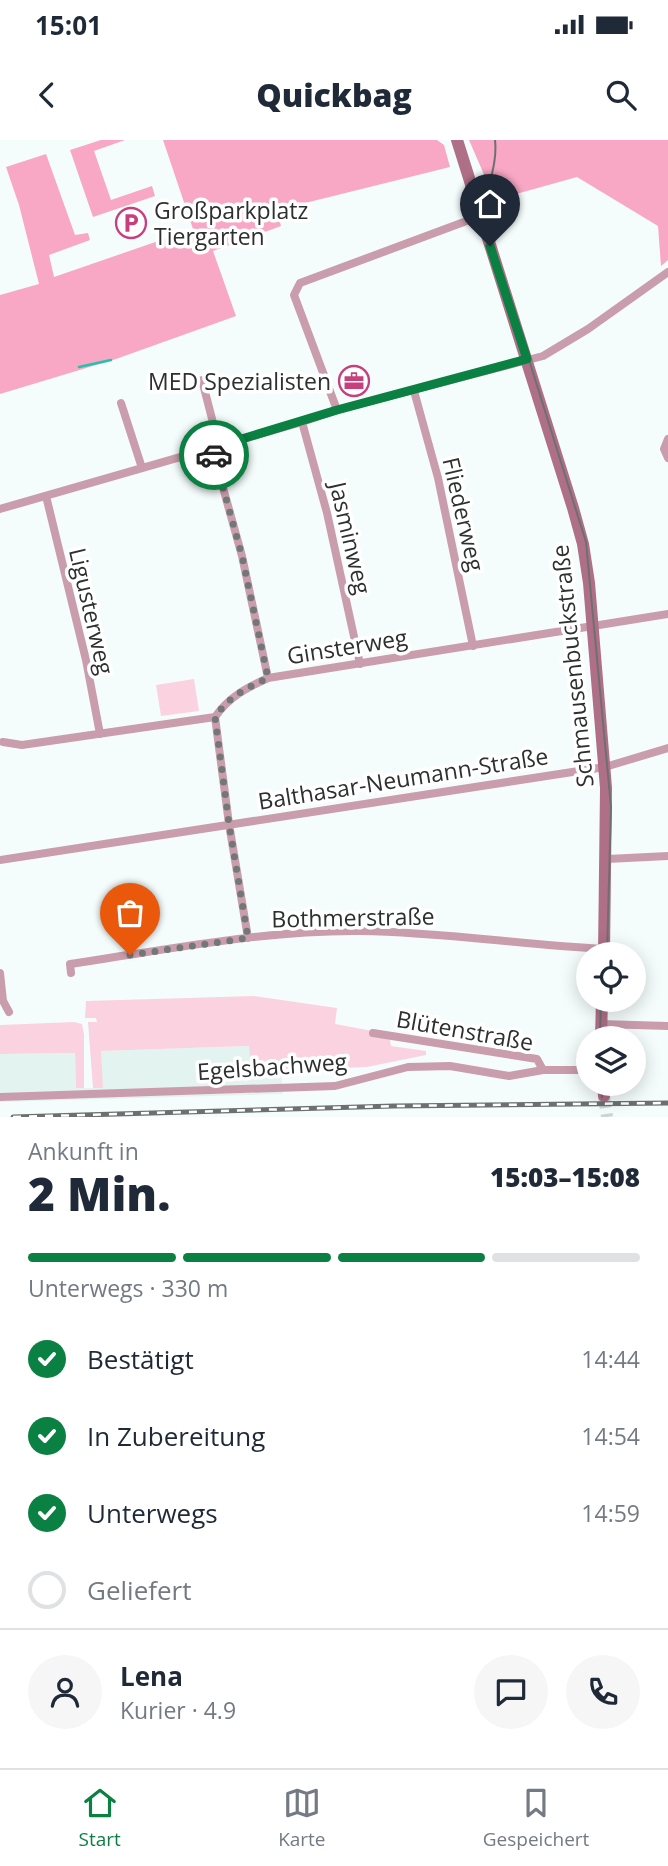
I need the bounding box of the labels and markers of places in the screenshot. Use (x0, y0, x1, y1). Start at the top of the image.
pin (460, 174, 520, 246)
place label: Großparkplatz Tiergarten (154, 194, 308, 252)
parking icon: Großparkplatz Tiergarten (114, 206, 148, 240)
office icon: MED Spezialisten (337, 364, 371, 398)
place label: MED Spezialisten (148, 365, 331, 397)
pin (100, 883, 160, 955)

